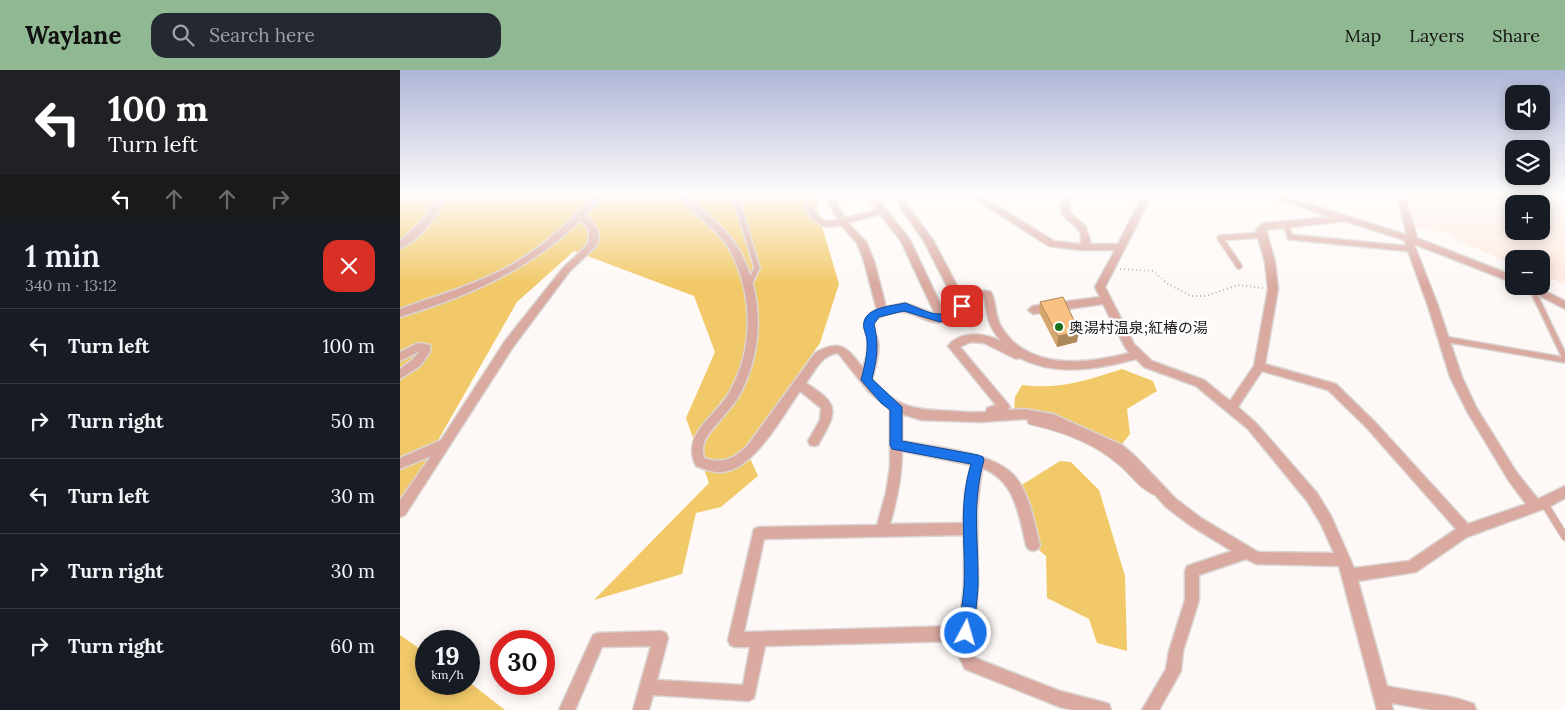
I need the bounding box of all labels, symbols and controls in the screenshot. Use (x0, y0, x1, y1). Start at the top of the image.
search box (151, 13, 501, 58)
text: Waylane (25, 20, 121, 51)
icon: search (169, 21, 197, 49)
text: Search here (209, 23, 315, 47)
text: Map (1345, 24, 1381, 47)
text: Layers (1409, 24, 1464, 47)
text: Share (1492, 24, 1540, 47)
map controls (1505, 85, 1550, 295)
button: sound (1505, 85, 1550, 130)
text: 100 m (108, 86, 208, 131)
icon: left (25, 90, 90, 155)
text: Turn left (108, 130, 198, 158)
button: layers (1505, 140, 1550, 185)
icon: left (107, 185, 135, 213)
icon: ahead (160, 185, 188, 213)
icon: ahead (213, 185, 241, 213)
icon: right (266, 185, 294, 213)
button: + (1505, 195, 1550, 240)
text: 1 min (25, 237, 100, 275)
button: close (323, 240, 375, 292)
button: − (1505, 250, 1550, 295)
text: 340 m · 13:12 (25, 275, 117, 295)
pin (941, 285, 983, 327)
icon: arrive (948, 292, 976, 320)
place label: 奥湯村温泉;紅椿の湯 (1069, 318, 1208, 337)
marker: 奥湯村温泉;紅椿の湯 (1053, 321, 1065, 333)
icon: left (25, 332, 53, 360)
text: Turn left (68, 334, 149, 358)
text: 100 m (323, 334, 375, 358)
icon: right (25, 407, 53, 435)
text: Turn right (68, 409, 164, 433)
text: 50 m (331, 409, 375, 433)
icon: left (25, 482, 53, 510)
text: Turn left (68, 484, 149, 508)
text: 30 m (331, 484, 375, 508)
icon: right (25, 557, 53, 585)
text: Turn right (68, 559, 164, 583)
text: 30 m (331, 559, 375, 583)
position arrow (939, 606, 991, 658)
speed limit sign: 30 (490, 630, 555, 695)
icon: right (25, 632, 53, 660)
text: Turn right (68, 634, 164, 658)
text: 60 m (330, 634, 375, 658)
text: 19 (435, 640, 460, 672)
text: km/h (431, 667, 464, 682)

